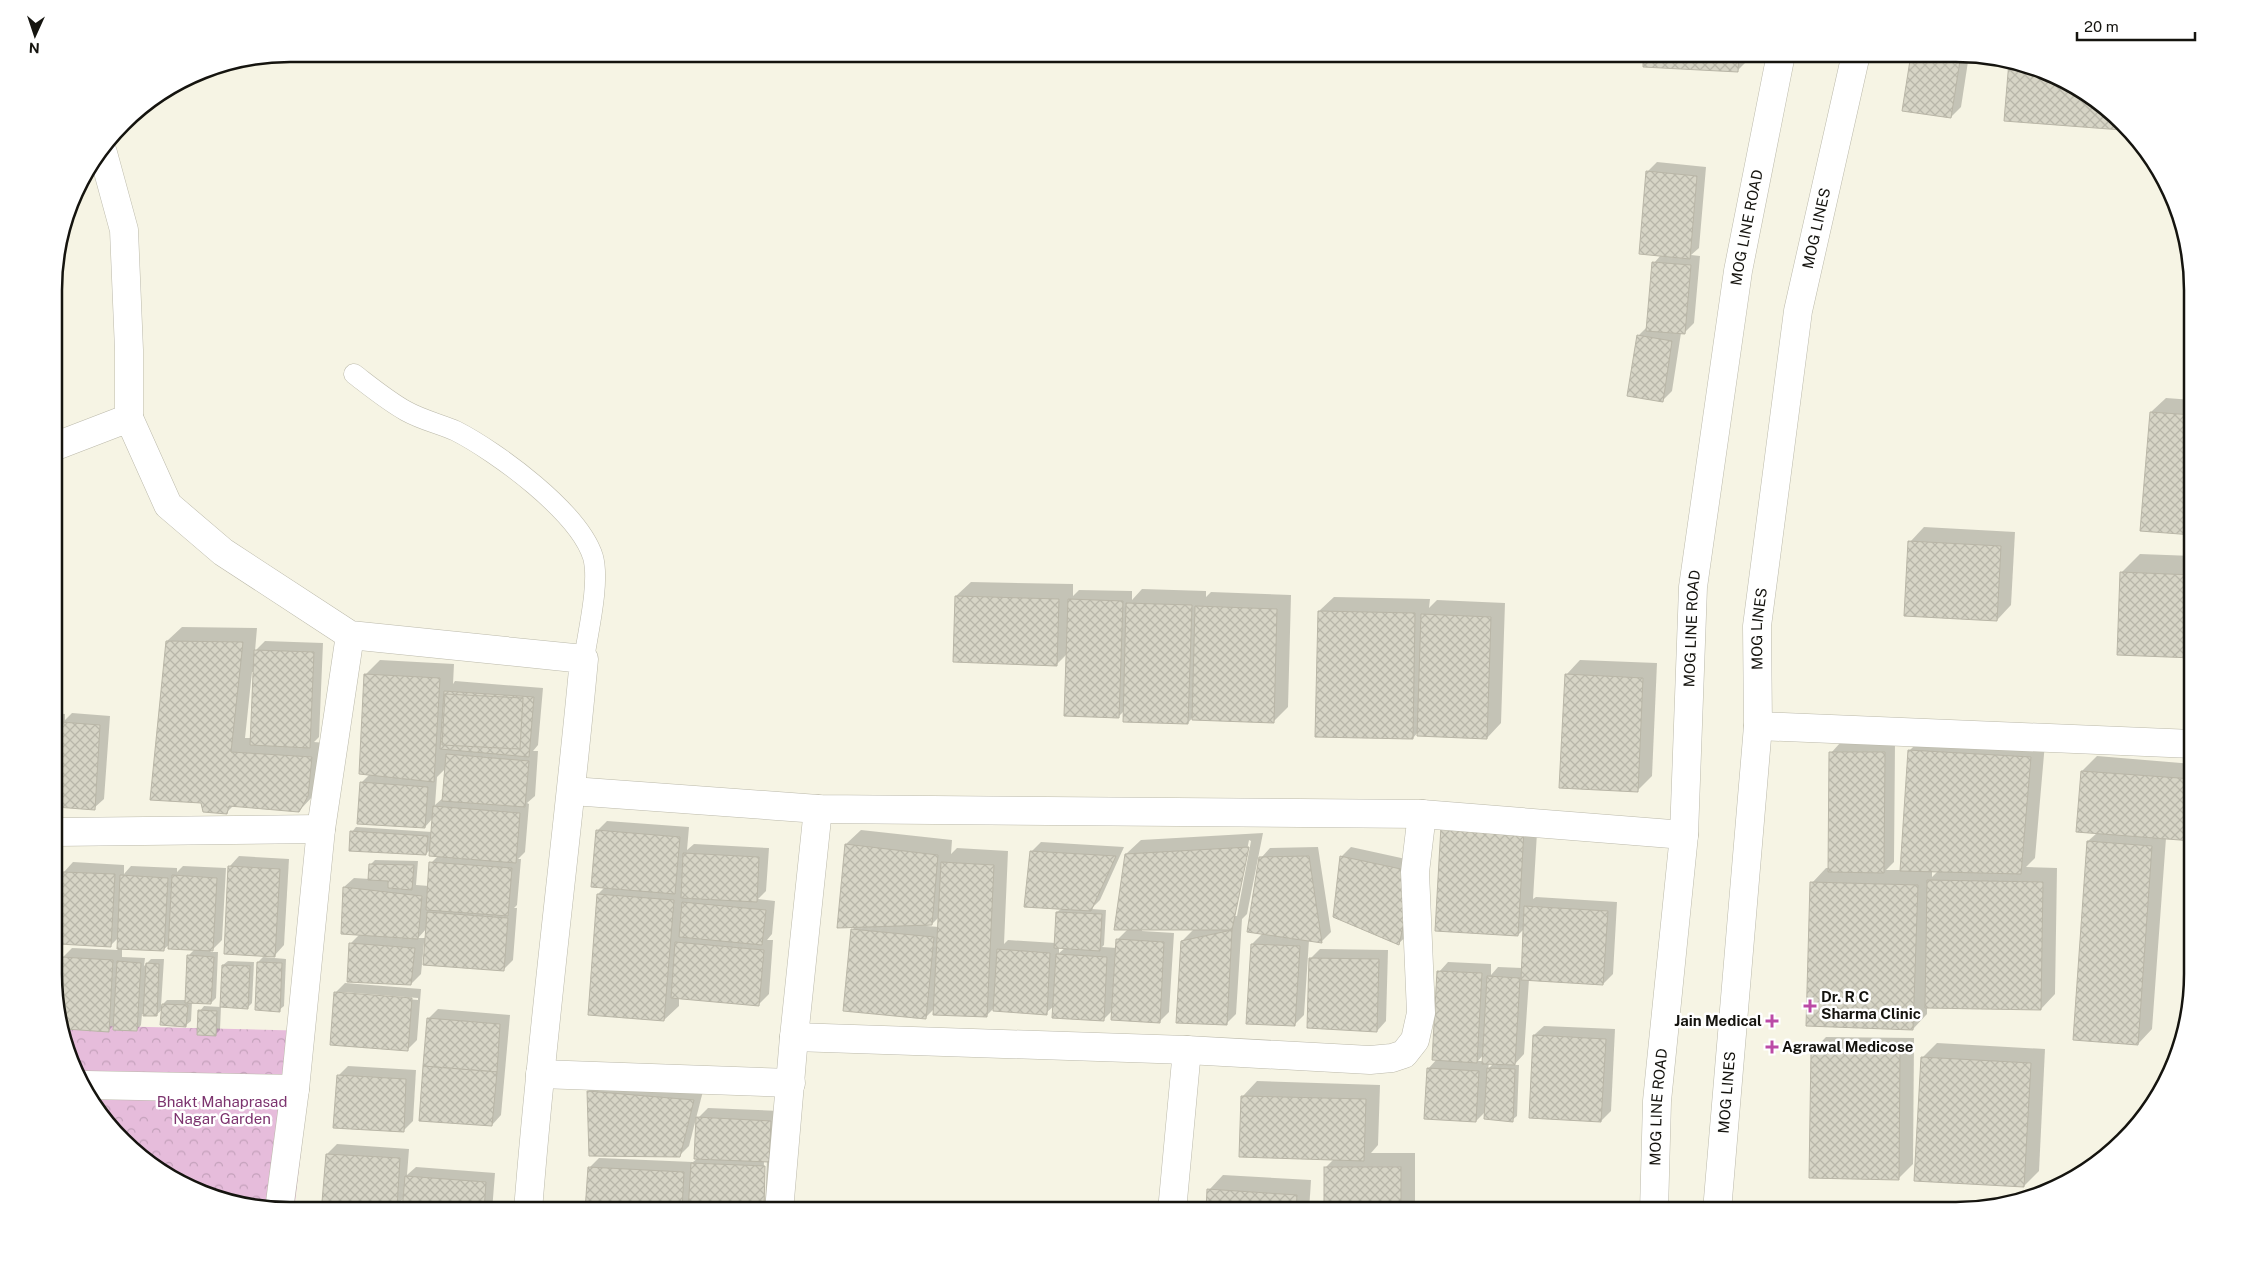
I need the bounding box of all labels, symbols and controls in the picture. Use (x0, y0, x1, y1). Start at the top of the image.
north arrow (10, 10, 60, 60)
scale bar (2077, 10, 2194, 42)
text: 20 m (2084, 18, 2119, 35)
text: N (28, 40, 40, 56)
street label: MOG LINE ROAD (1727, 168, 1766, 287)
street label: MOG LINES (1799, 186, 1834, 271)
street label: MOG LINE ROAD (1680, 569, 1703, 688)
street label: MOG LINES (1748, 587, 1770, 670)
place label: Dr. R C Sharma Clinic (1821, 988, 1921, 1022)
marker: Dr. R C Sharma Clinic (1803, 999, 1817, 1013)
place label: Jain Medical (1674, 1012, 1762, 1029)
marker: Jain Medical (1766, 1015, 1778, 1027)
place label: Agrawal Medicose (1782, 1038, 1913, 1055)
marker: Agrawal Medicose (1766, 1041, 1778, 1053)
street label: MOG LINE ROAD (1646, 1048, 1670, 1166)
street label: MOG LINES (1715, 1051, 1738, 1134)
park label: Bhakt Mahaprasad Nagar Garden (157, 1093, 287, 1127)

